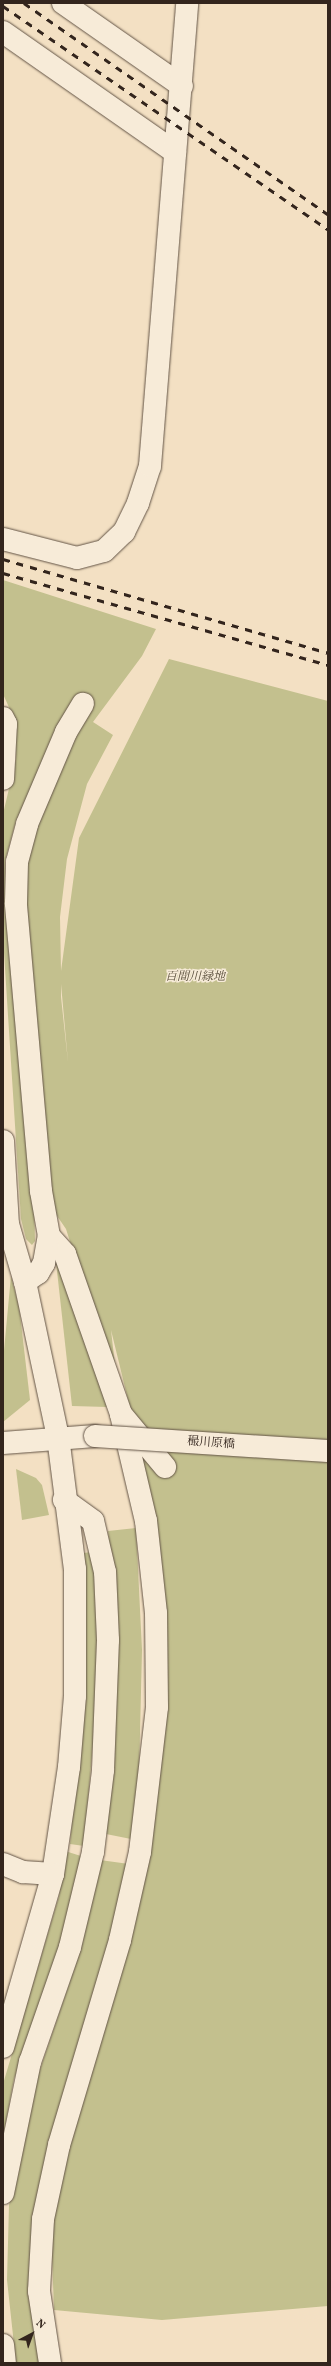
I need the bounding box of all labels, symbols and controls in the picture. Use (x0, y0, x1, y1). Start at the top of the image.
park label: 百間川緑地 (165, 971, 225, 985)
street label: 穝川原橋 (187, 1435, 235, 1453)
north arrow (12, 2314, 52, 2354)
text: N (32, 2316, 48, 2333)

